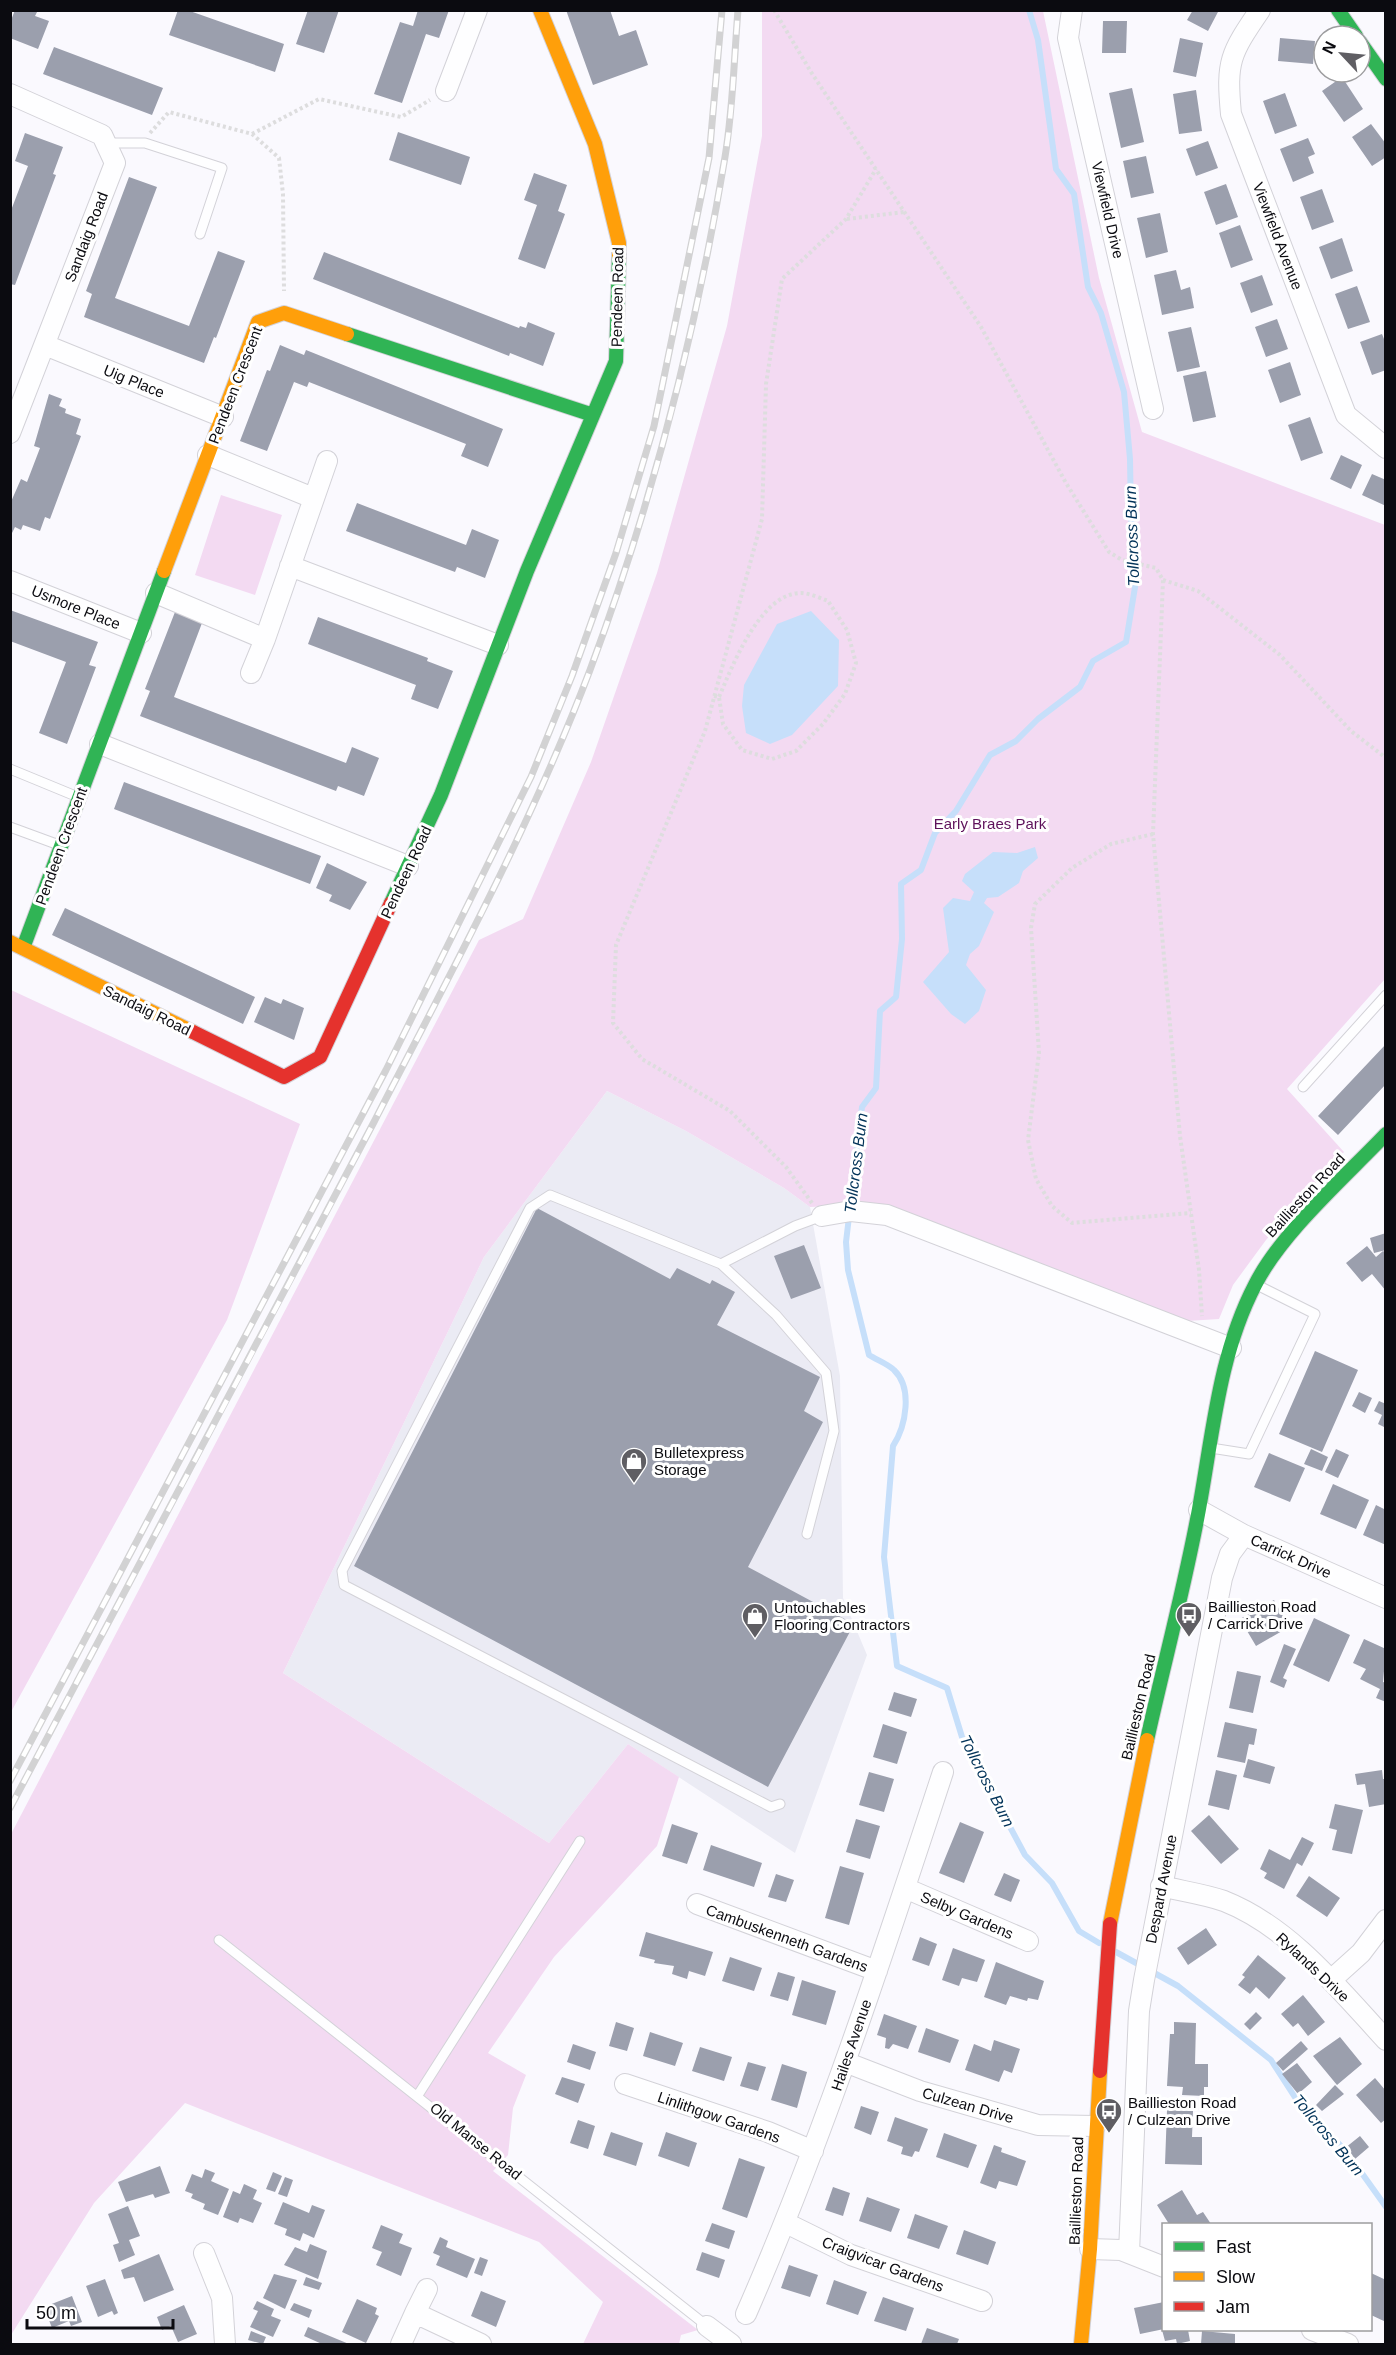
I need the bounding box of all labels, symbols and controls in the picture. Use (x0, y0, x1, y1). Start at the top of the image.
north arrow (1312, 24, 1372, 84)
text: N (1319, 39, 1339, 57)
street label: Viewfield Drive (1089, 160, 1127, 260)
street label: Viewfield Avenue (1250, 180, 1306, 292)
street label: Sandaig Road (61, 190, 111, 284)
street label: Pendeen Road (608, 247, 626, 347)
street label: Pendeen Crescent (205, 323, 265, 446)
street label: Uig Place (101, 361, 167, 401)
water label: Tollcross Burn (1122, 485, 1142, 587)
street label: Usmore Place (29, 581, 123, 633)
street label: Pendeen Crescent (32, 784, 91, 907)
park label: Early Braes Park (934, 815, 1047, 832)
street label: Pendeen Road (377, 823, 435, 921)
street label: Sandaig Road (101, 982, 193, 1038)
water label: Tollcross Burn (841, 1112, 871, 1214)
street label: Baillieston Road (1262, 1150, 1348, 1240)
place label: Bulletexpress Storage (654, 1444, 744, 1478)
shop icon: Bulletexpress Storage (619, 1446, 649, 1484)
street label: Carrick Drive (1248, 1531, 1334, 1581)
place label: Baillieston Road / Carrick Drive (1208, 1598, 1316, 1632)
place label: Untouchables Flooring Contractors (774, 1599, 910, 1633)
bus stop icon: Baillieston Road / Carrick Drive (1174, 1600, 1204, 1638)
shop icon: Untouchables Flooring Contractors (740, 1601, 770, 1639)
street label: Baillieston Road (1118, 1652, 1158, 1762)
water label: Tollcross Burn (957, 1732, 1017, 1830)
street label: Despard Avenue (1142, 1833, 1180, 1945)
street label: Selby Gardens (918, 1888, 1016, 1942)
street label: Cambuskenneth Gardens (704, 1901, 870, 1975)
street label: Rylands Drive (1273, 1929, 1353, 2005)
street label: Hailes Avenue (827, 1997, 875, 2093)
street label: Culzean Drive (920, 2084, 1016, 2126)
street label: Linlithgow Gardens (656, 2088, 782, 2146)
water label: Tollcross Burn (1289, 2091, 1367, 2179)
place label: Baillieston Road / Culzean Drive (1128, 2094, 1236, 2128)
bus stop icon: Baillieston Road / Culzean Drive (1094, 2096, 1124, 2134)
street label: Old Manse Road (427, 2099, 525, 2183)
street label: Baillieston Road (1066, 2137, 1086, 2245)
legend (1162, 2223, 1372, 2331)
street label: Craigvicar Gardens (820, 2233, 946, 2295)
text: Fast (1216, 2237, 1251, 2257)
text: Slow (1216, 2267, 1256, 2287)
scale bar (27, 2292, 172, 2330)
text: Jam (1216, 2297, 1250, 2317)
text: 50 m (36, 2303, 76, 2323)

